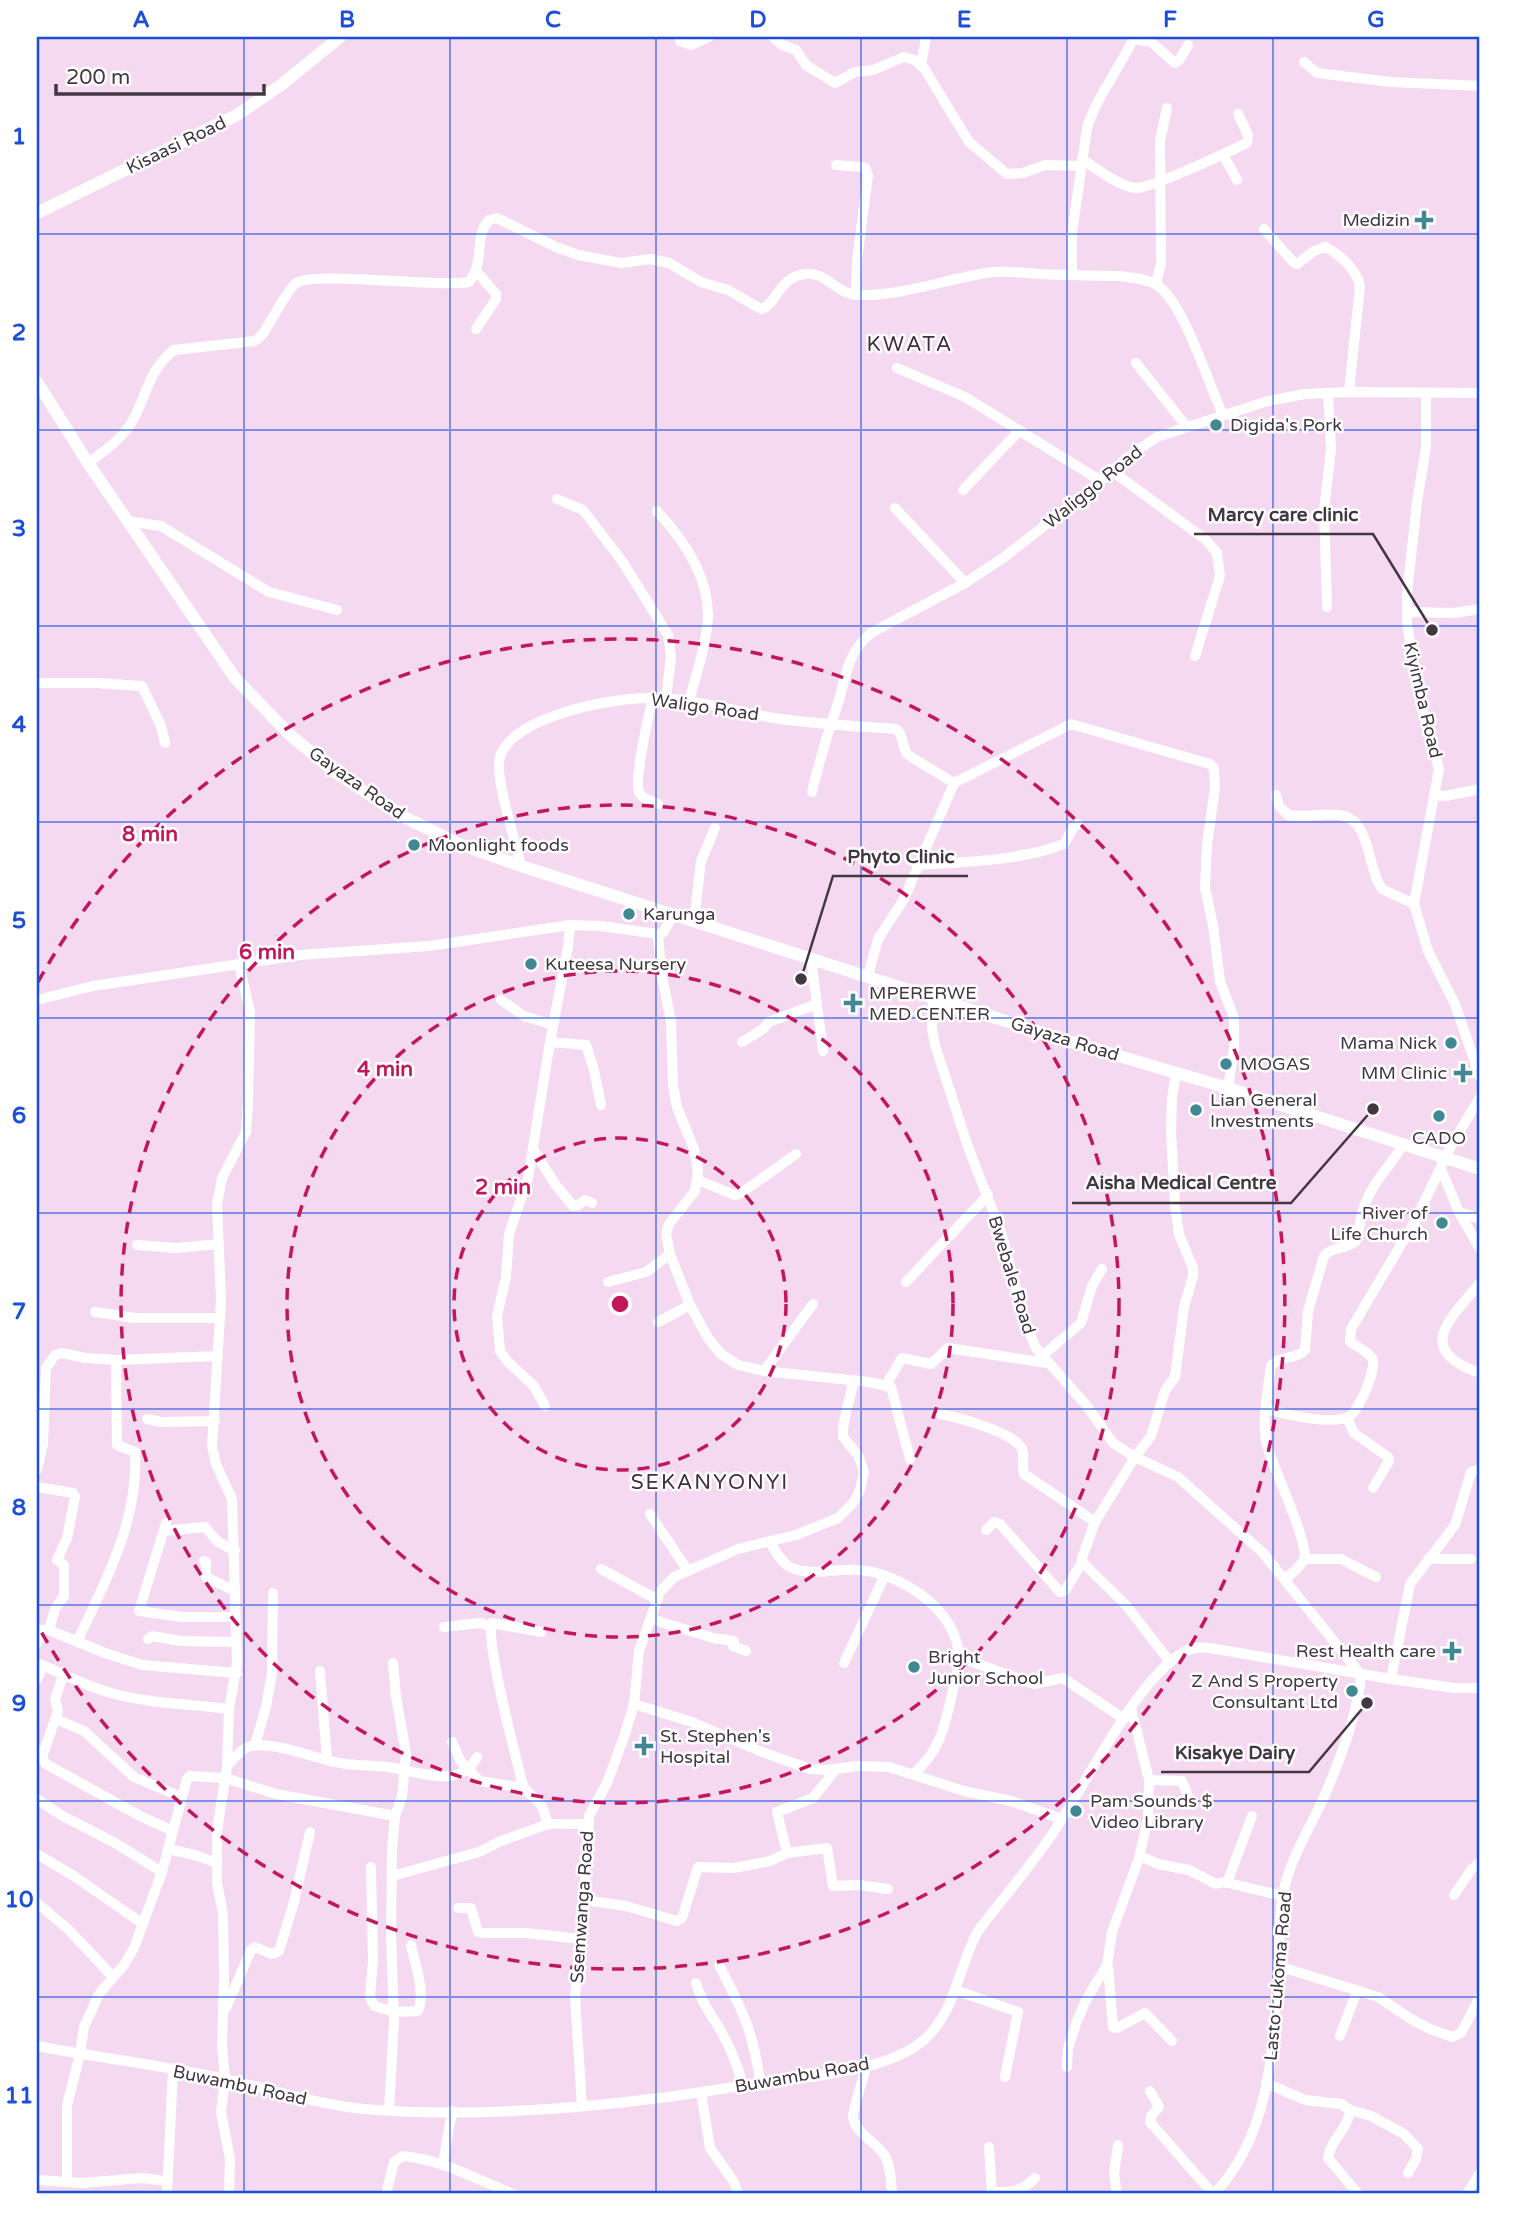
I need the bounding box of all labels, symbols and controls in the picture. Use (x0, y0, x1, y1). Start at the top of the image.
text: A (132, 6, 150, 34)
text: B (339, 6, 355, 34)
text: C (545, 6, 561, 34)
text: D (749, 6, 767, 34)
text: E (957, 6, 971, 34)
text: F (1163, 6, 1177, 34)
text: G (1367, 6, 1385, 34)
scale bar (56, 52, 264, 96)
text: 200 m (66, 65, 130, 90)
street label: Kisaasi Road (122, 111, 230, 179)
text: 1 (12, 123, 26, 151)
place label: Medizin (1342, 209, 1410, 231)
marker: Medizin (1416, 212, 1432, 228)
text: 2 (12, 319, 26, 347)
district label: KWATA (867, 332, 953, 357)
place label: Digida's Pork (1230, 414, 1342, 436)
marker: Digida's Pork (1208, 417, 1224, 433)
street label: Waliggo Road (1039, 441, 1147, 533)
callout: Marcy care clinic (1194, 494, 1373, 534)
text: Marcy care clinic (1208, 504, 1358, 527)
text: 3 (12, 515, 26, 543)
street label: Kiyimba Road (1399, 640, 1447, 760)
street label: Waligo Road (650, 689, 760, 725)
text: 4 (12, 711, 27, 739)
street label: Gayaza Road (305, 742, 409, 824)
text: 8 min (122, 822, 178, 847)
place label: Moonlight foods (428, 834, 569, 856)
callout: Phyto Clinic (833, 836, 968, 876)
marker: Moonlight foods (406, 837, 422, 853)
text: Phyto Clinic (847, 846, 955, 869)
place label: Karunga (643, 903, 715, 925)
marker: Karunga (621, 906, 637, 922)
text: 5 (12, 907, 26, 935)
text: 6 min (239, 940, 295, 965)
place label: Kuteesa Nursery (545, 953, 686, 975)
marker: Kuteesa Nursery (523, 956, 539, 972)
place label: MPERERWE MED CENTER (869, 982, 990, 1025)
marker: MPERERWE MED CENTER (843, 993, 863, 1013)
street label: Gayaza Road (1008, 1012, 1122, 1066)
place label: Mama Nick (1340, 1032, 1437, 1054)
marker: Mama Nick (1443, 1035, 1459, 1051)
place label: MOGAS (1240, 1053, 1310, 1075)
marker: MOGAS (1218, 1056, 1234, 1072)
text: 4 min (357, 1057, 413, 1082)
place label: MM Clinic (1361, 1062, 1447, 1084)
marker: MM Clinic (1453, 1063, 1473, 1083)
place label: Lian General Investments (1210, 1089, 1317, 1132)
text: 6 (12, 1102, 26, 1130)
marker: Lian General Investments (1188, 1102, 1204, 1118)
marker: CADO (1431, 1108, 1447, 1124)
place label: CADO (1412, 1127, 1466, 1149)
callout: Aisha Medical Centre (1072, 1163, 1291, 1203)
text: Aisha Medical Centre (1085, 1172, 1277, 1194)
text: 2 min (475, 1175, 531, 1200)
place label: River of Life Church (1330, 1202, 1428, 1245)
street label: Bwebale Road (984, 1213, 1040, 1337)
marker: River of Life Church (1434, 1215, 1450, 1231)
centre of rings (608, 1292, 632, 1316)
text: 7 (12, 1298, 26, 1326)
district label: SEKANYONYI (631, 1470, 789, 1495)
text: 8 (12, 1494, 26, 1522)
place label: Rest Health care (1296, 1640, 1436, 1662)
marker: Rest Health care (1442, 1641, 1462, 1661)
place label: Bright Junior School (928, 1646, 1043, 1689)
marker: Bright Junior School (906, 1659, 922, 1675)
place label: Z And S Property Consultant Ltd (1191, 1670, 1338, 1713)
marker: Z And S Property Consultant Ltd (1344, 1683, 1360, 1699)
text: 9 (12, 1690, 26, 1718)
place label: St. Stephen's Hospital (660, 1725, 771, 1768)
callout: Kisakye Dairy (1161, 1732, 1309, 1772)
marker: St. Stephen's Hospital (634, 1736, 654, 1756)
text: Kisakye Dairy (1175, 1742, 1296, 1765)
place label: Pam Sounds $ Video Library (1090, 1790, 1213, 1833)
marker: Pam Sounds $ Video Library (1068, 1803, 1084, 1819)
street label: Ssemwanga Road (566, 1830, 598, 1984)
text: 10 (5, 1886, 33, 1914)
street label: Lasto Lukoma Road (1260, 1890, 1296, 2062)
street label: Buwambu Road (733, 2052, 871, 2098)
street label: Buwambu Road (171, 2060, 309, 2110)
text: 11 (5, 2082, 33, 2110)

